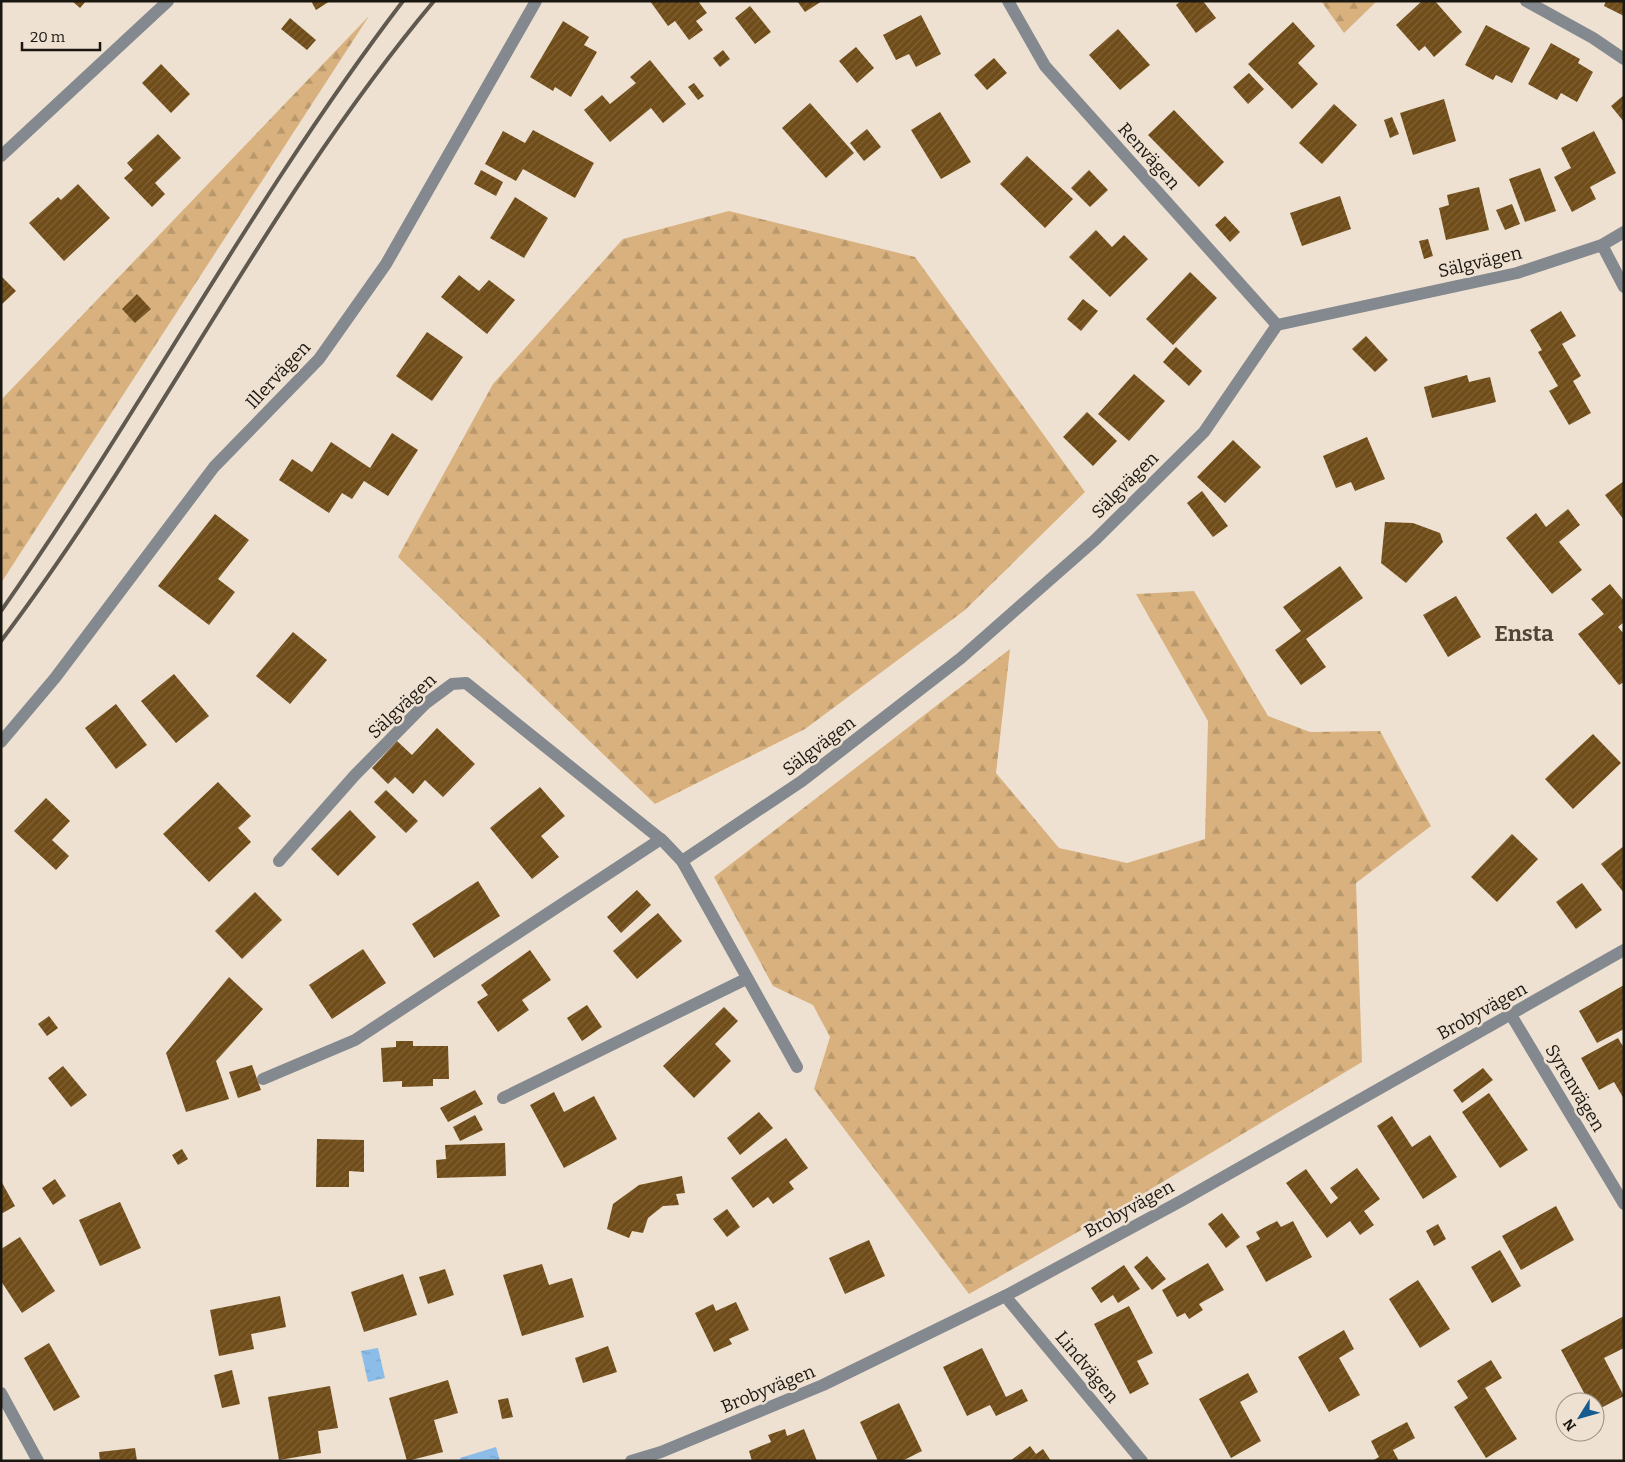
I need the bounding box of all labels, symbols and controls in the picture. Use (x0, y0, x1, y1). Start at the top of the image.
scale bar (22, 20, 100, 52)
text: 20 m (30, 28, 66, 46)
street label: Renvägen (1113, 118, 1185, 194)
street label: Sälgvägen (1436, 242, 1525, 282)
street label: Illervägen (241, 336, 315, 413)
street label: Sälgvägen (1087, 447, 1163, 523)
district label: Ensta (1494, 620, 1554, 647)
street label: Sälgvägen (363, 668, 441, 743)
street label: Sälgvägen (778, 711, 860, 780)
street label: Brobyvägen (1433, 977, 1531, 1045)
street label: Syrenvägen (1540, 1040, 1610, 1136)
street label: Brobyvägen (1080, 1175, 1178, 1243)
street label: Lindvägen (1051, 1327, 1124, 1408)
street label: Brobyvägen (718, 1360, 819, 1418)
north arrow (1555, 1392, 1605, 1442)
text: N (1560, 1415, 1580, 1434)

